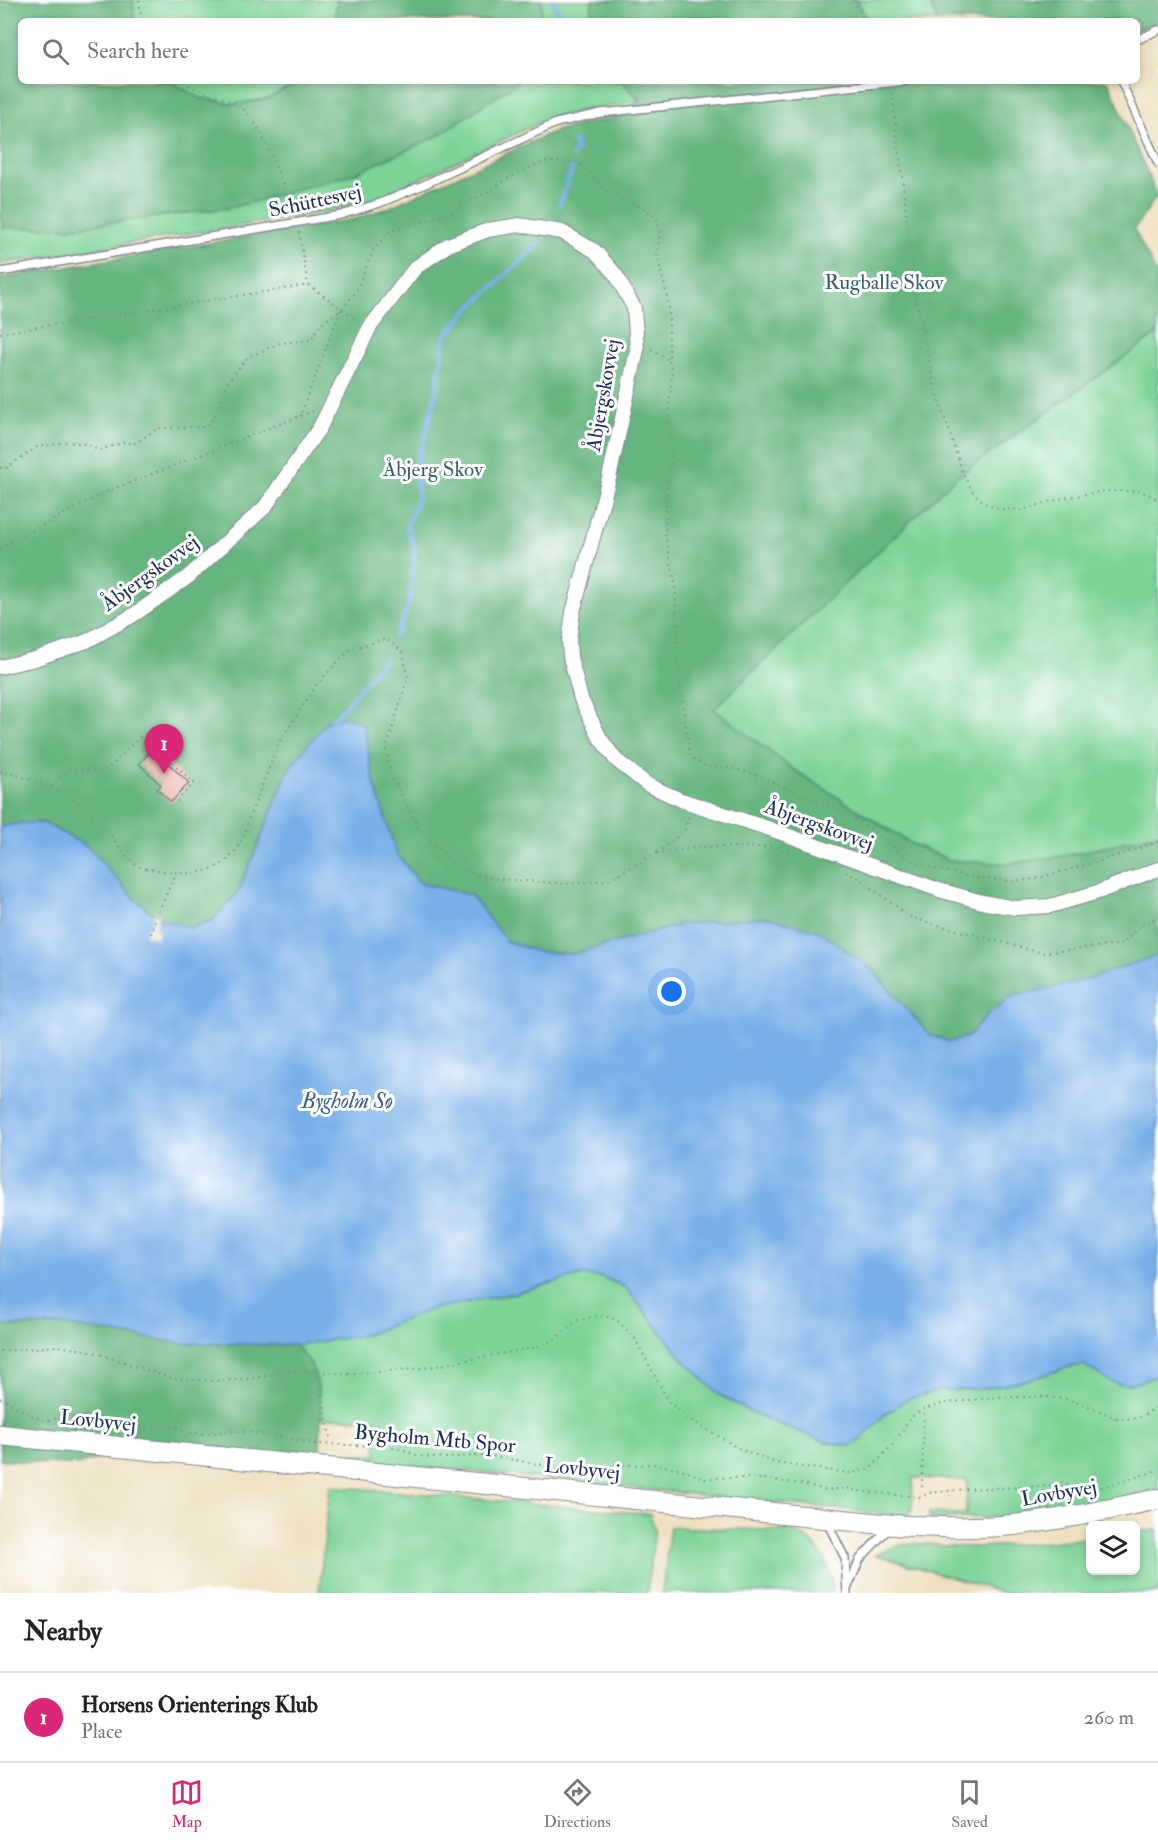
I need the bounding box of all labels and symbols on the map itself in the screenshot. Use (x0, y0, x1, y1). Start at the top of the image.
street label: Schüttesvej (266, 178, 364, 224)
park label: Rugballe Skov (824, 269, 945, 296)
street label: Åbjergskovvej (580, 337, 626, 454)
park label: Åbjerg Skov (382, 456, 484, 483)
street label: Åbjergskovvej (95, 529, 204, 618)
pin: 1 (144, 724, 184, 774)
street label: Åbjergskovvej (760, 793, 877, 857)
your location (657, 977, 686, 1006)
water label: Bygholm Sø (300, 1087, 393, 1115)
street label: Lovbyvej (59, 1404, 137, 1438)
street label: Bygholm Mtb Spor (353, 1418, 517, 1460)
street label: Lovbyvej (543, 1452, 621, 1486)
street label: Lovbyvej (1019, 1473, 1099, 1513)

